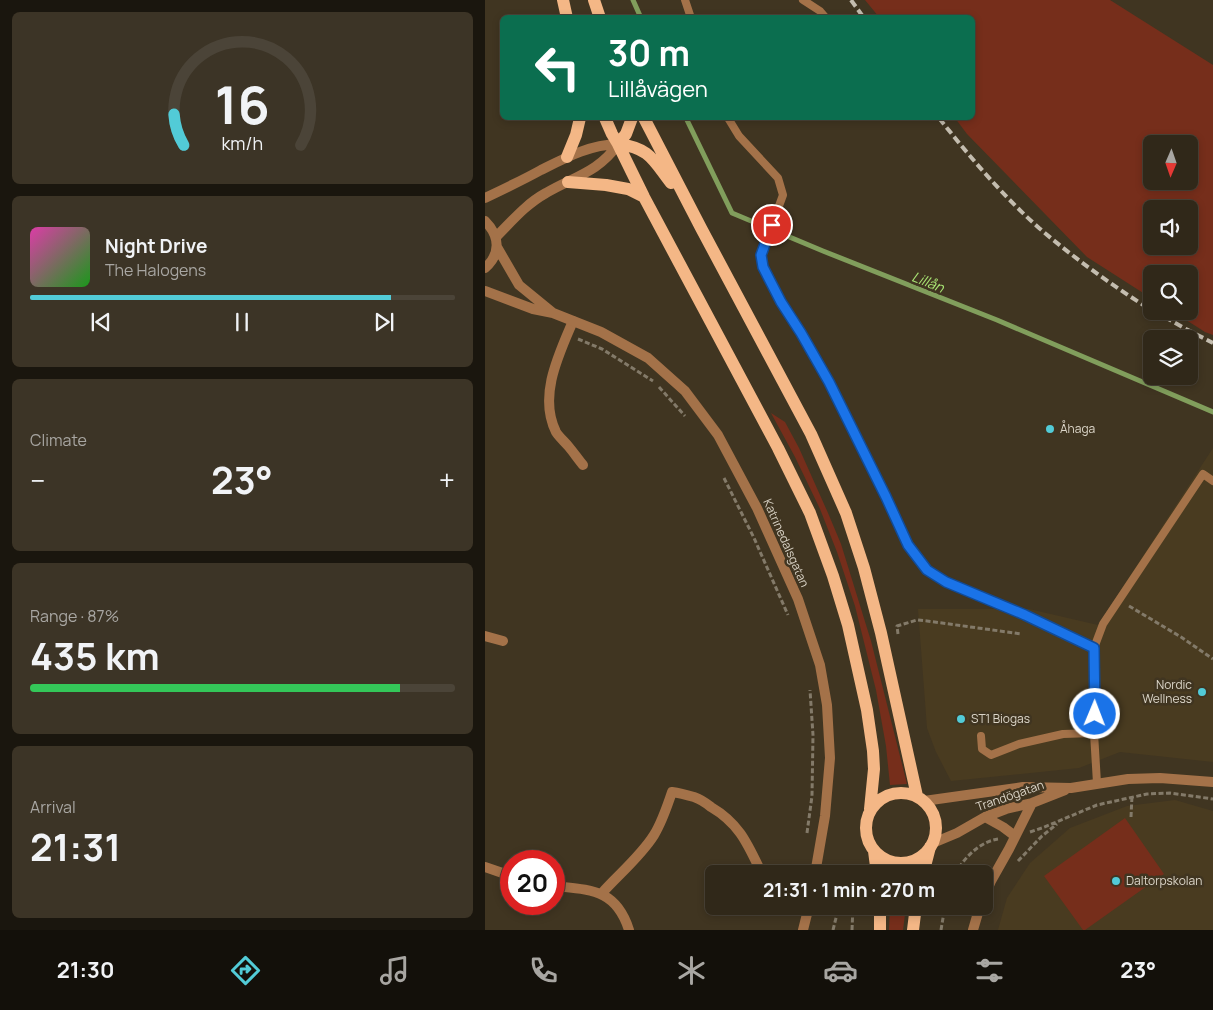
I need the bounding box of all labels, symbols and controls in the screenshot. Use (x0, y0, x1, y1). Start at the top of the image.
text: 30 m (608, 29, 690, 77)
icon: left (525, 35, 590, 100)
text: 16 (215, 69, 270, 140)
text: Lillåvägen (608, 74, 708, 104)
text: km/h (222, 131, 263, 155)
north arrow (1143, 135, 1197, 190)
map controls (1143, 135, 1198, 385)
button: sound (1143, 200, 1198, 255)
pin (751, 204, 793, 246)
icon: arrive (758, 211, 786, 239)
text: Night Drive (105, 233, 207, 259)
text: The Halogens (105, 259, 206, 281)
button: search (1143, 265, 1198, 320)
water label: Lillån (909, 267, 948, 297)
icon: previous (87, 308, 115, 336)
icon: pause (228, 308, 256, 336)
icon: next (370, 308, 398, 336)
button: layers (1143, 330, 1198, 385)
place label: Åhaga (1060, 420, 1095, 437)
marker: Åhaga (1044, 423, 1056, 435)
text: Climate (30, 429, 87, 451)
text: 23° (211, 453, 273, 505)
text: − (30, 461, 45, 499)
text: + (439, 461, 455, 499)
street label: Katrinedalsgatan (759, 496, 814, 590)
text: Range · 87% (30, 605, 119, 627)
text: 435 km (30, 629, 160, 681)
place label: Nordic Wellness (1142, 676, 1192, 707)
marker: Nordic Wellness (1196, 686, 1208, 698)
position arrow (1068, 687, 1120, 739)
place label: ST1 Biogas (971, 710, 1030, 727)
marker: ST1 Biogas (955, 713, 967, 725)
street label: Trandögatan (974, 776, 1046, 815)
text: Arrival (30, 796, 76, 818)
text: 21:31 (30, 820, 121, 872)
speed limit sign: 20 (500, 850, 565, 915)
place label: Daltorpskolan (1126, 872, 1202, 889)
marker: Daltorpskolan (1110, 875, 1122, 887)
text: 21:31 · 1 min · 270 m (763, 877, 935, 903)
icon: directions (228, 953, 263, 988)
icon: music (377, 953, 412, 988)
icon: phone (526, 953, 561, 988)
icon: climate (674, 953, 709, 988)
icon: car (823, 953, 858, 988)
icon: filters (972, 953, 1007, 988)
text: 21:30 (57, 955, 114, 985)
text: 23° (1120, 955, 1156, 985)

